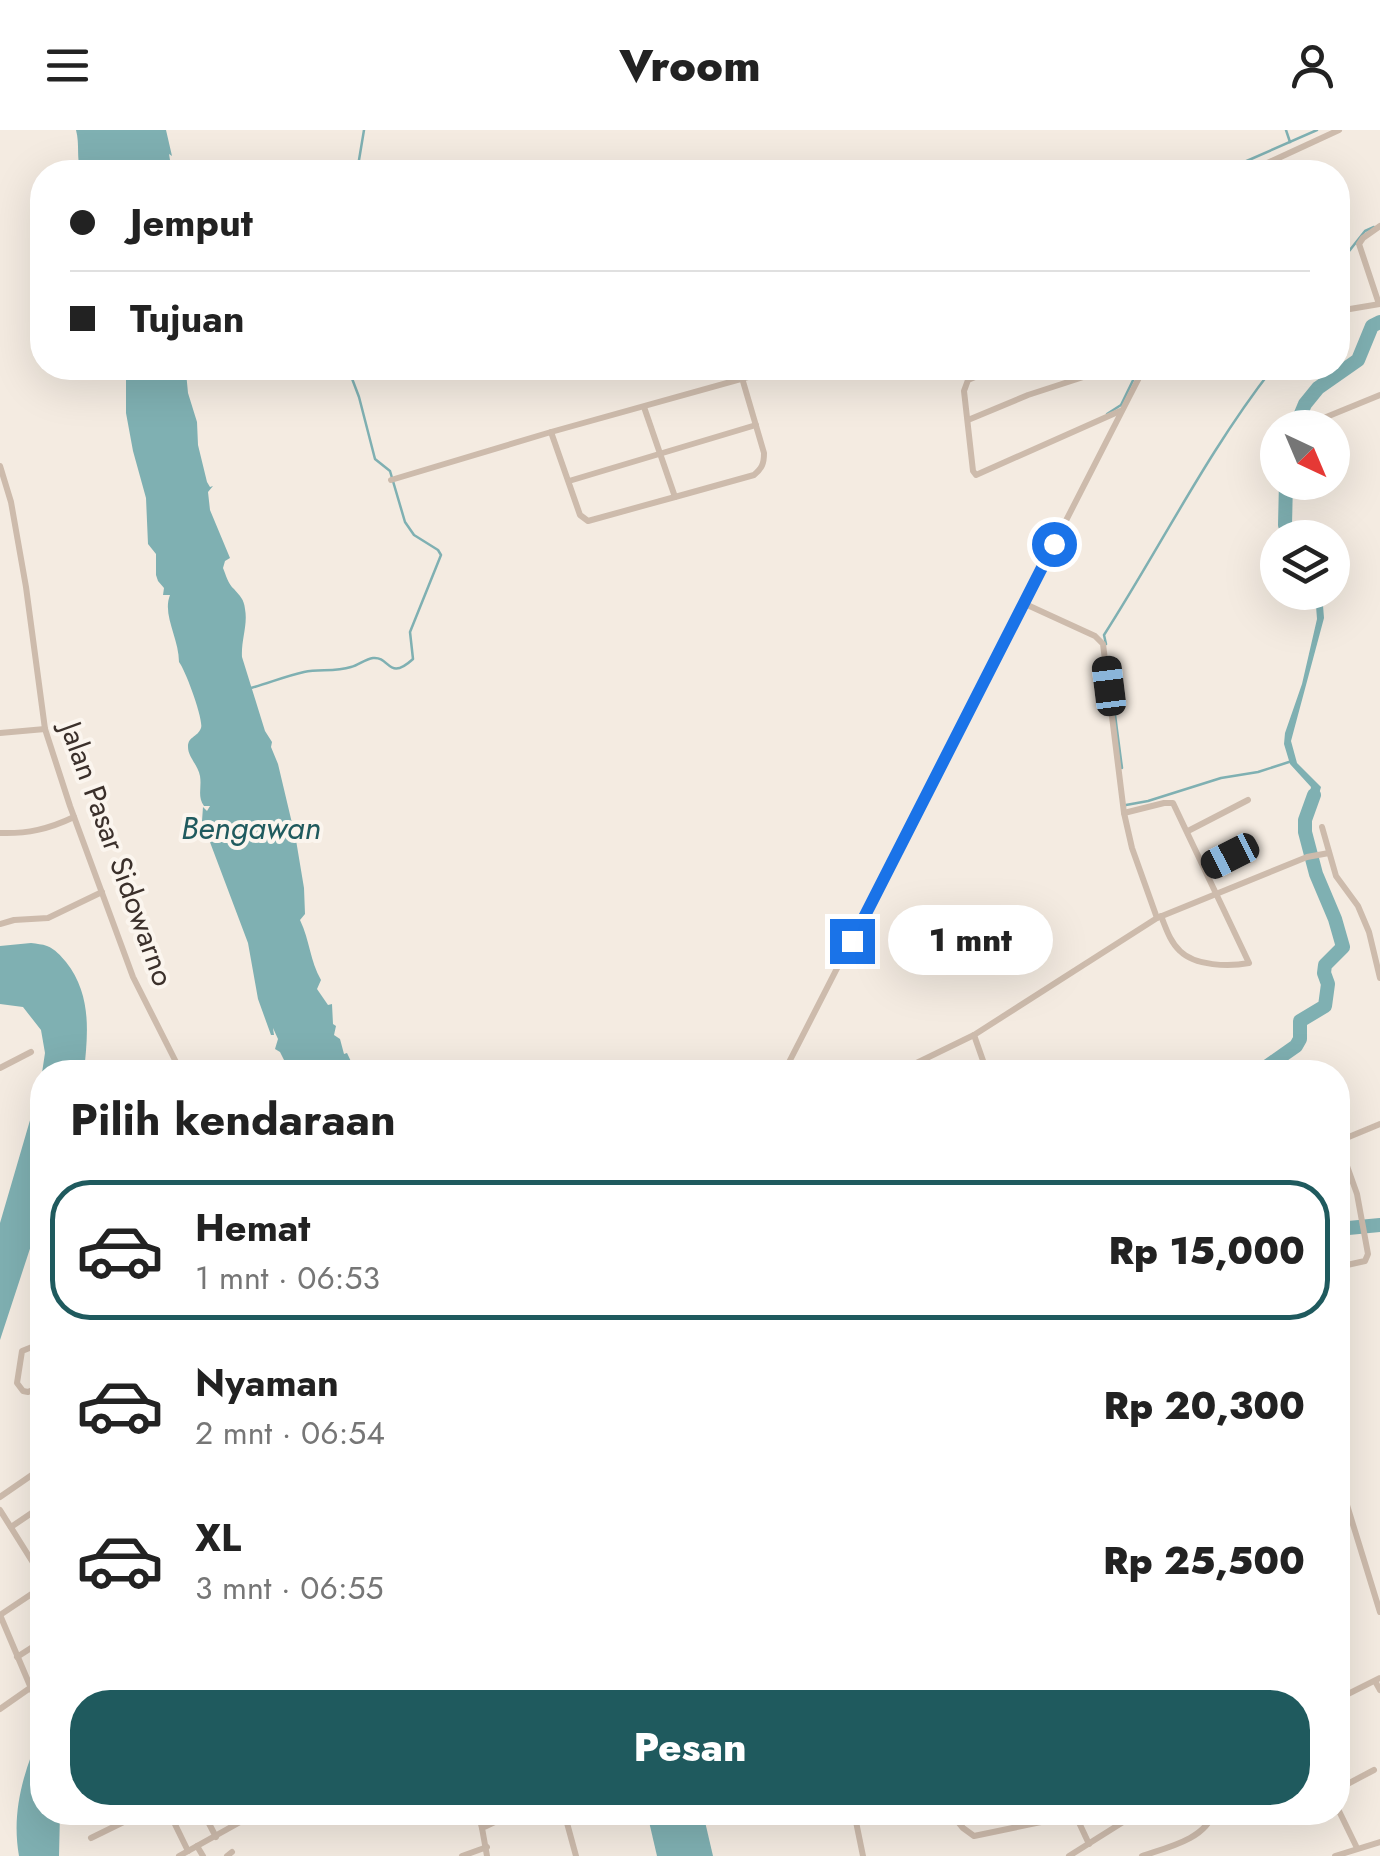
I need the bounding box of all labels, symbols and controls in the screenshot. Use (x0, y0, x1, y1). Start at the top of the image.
text: Vroom (619, 33, 761, 98)
icon: menu (40, 38, 95, 93)
icon: person (1285, 38, 1340, 93)
text: Jemput (130, 195, 253, 250)
text: Tujuan (130, 291, 245, 346)
north arrow (1260, 410, 1350, 500)
map controls (1260, 410, 1350, 610)
button: layers (1260, 520, 1350, 610)
route start (1032, 522, 1077, 567)
car (1090, 654, 1128, 718)
street label: Jalan Pasar Sidowarno (48, 712, 185, 992)
water label: Bengawan (181, 805, 321, 851)
car (1196, 829, 1264, 883)
callout: 1 mnt (887, 906, 1052, 976)
text: 1 mnt (929, 917, 1012, 963)
route end (830, 919, 875, 964)
text: Pilih kendaraan (70, 1087, 396, 1152)
text: Hemat (195, 1200, 310, 1255)
icon: car (75, 1205, 165, 1295)
text: Rp 15,000 (1109, 1223, 1305, 1278)
text: 1 mnt · 06:53 (195, 1255, 380, 1301)
text: Nyaman (195, 1355, 339, 1410)
icon: car (75, 1360, 165, 1450)
text: Rp 20,300 (1104, 1378, 1305, 1433)
text: 2 mnt · 06:54 (195, 1410, 385, 1456)
text: XL (195, 1510, 241, 1565)
icon: car (75, 1515, 165, 1605)
text: Rp 25,500 (1103, 1533, 1305, 1588)
text: 3 mnt · 06:55 (195, 1565, 384, 1611)
button: Pesan (70, 1690, 1310, 1805)

